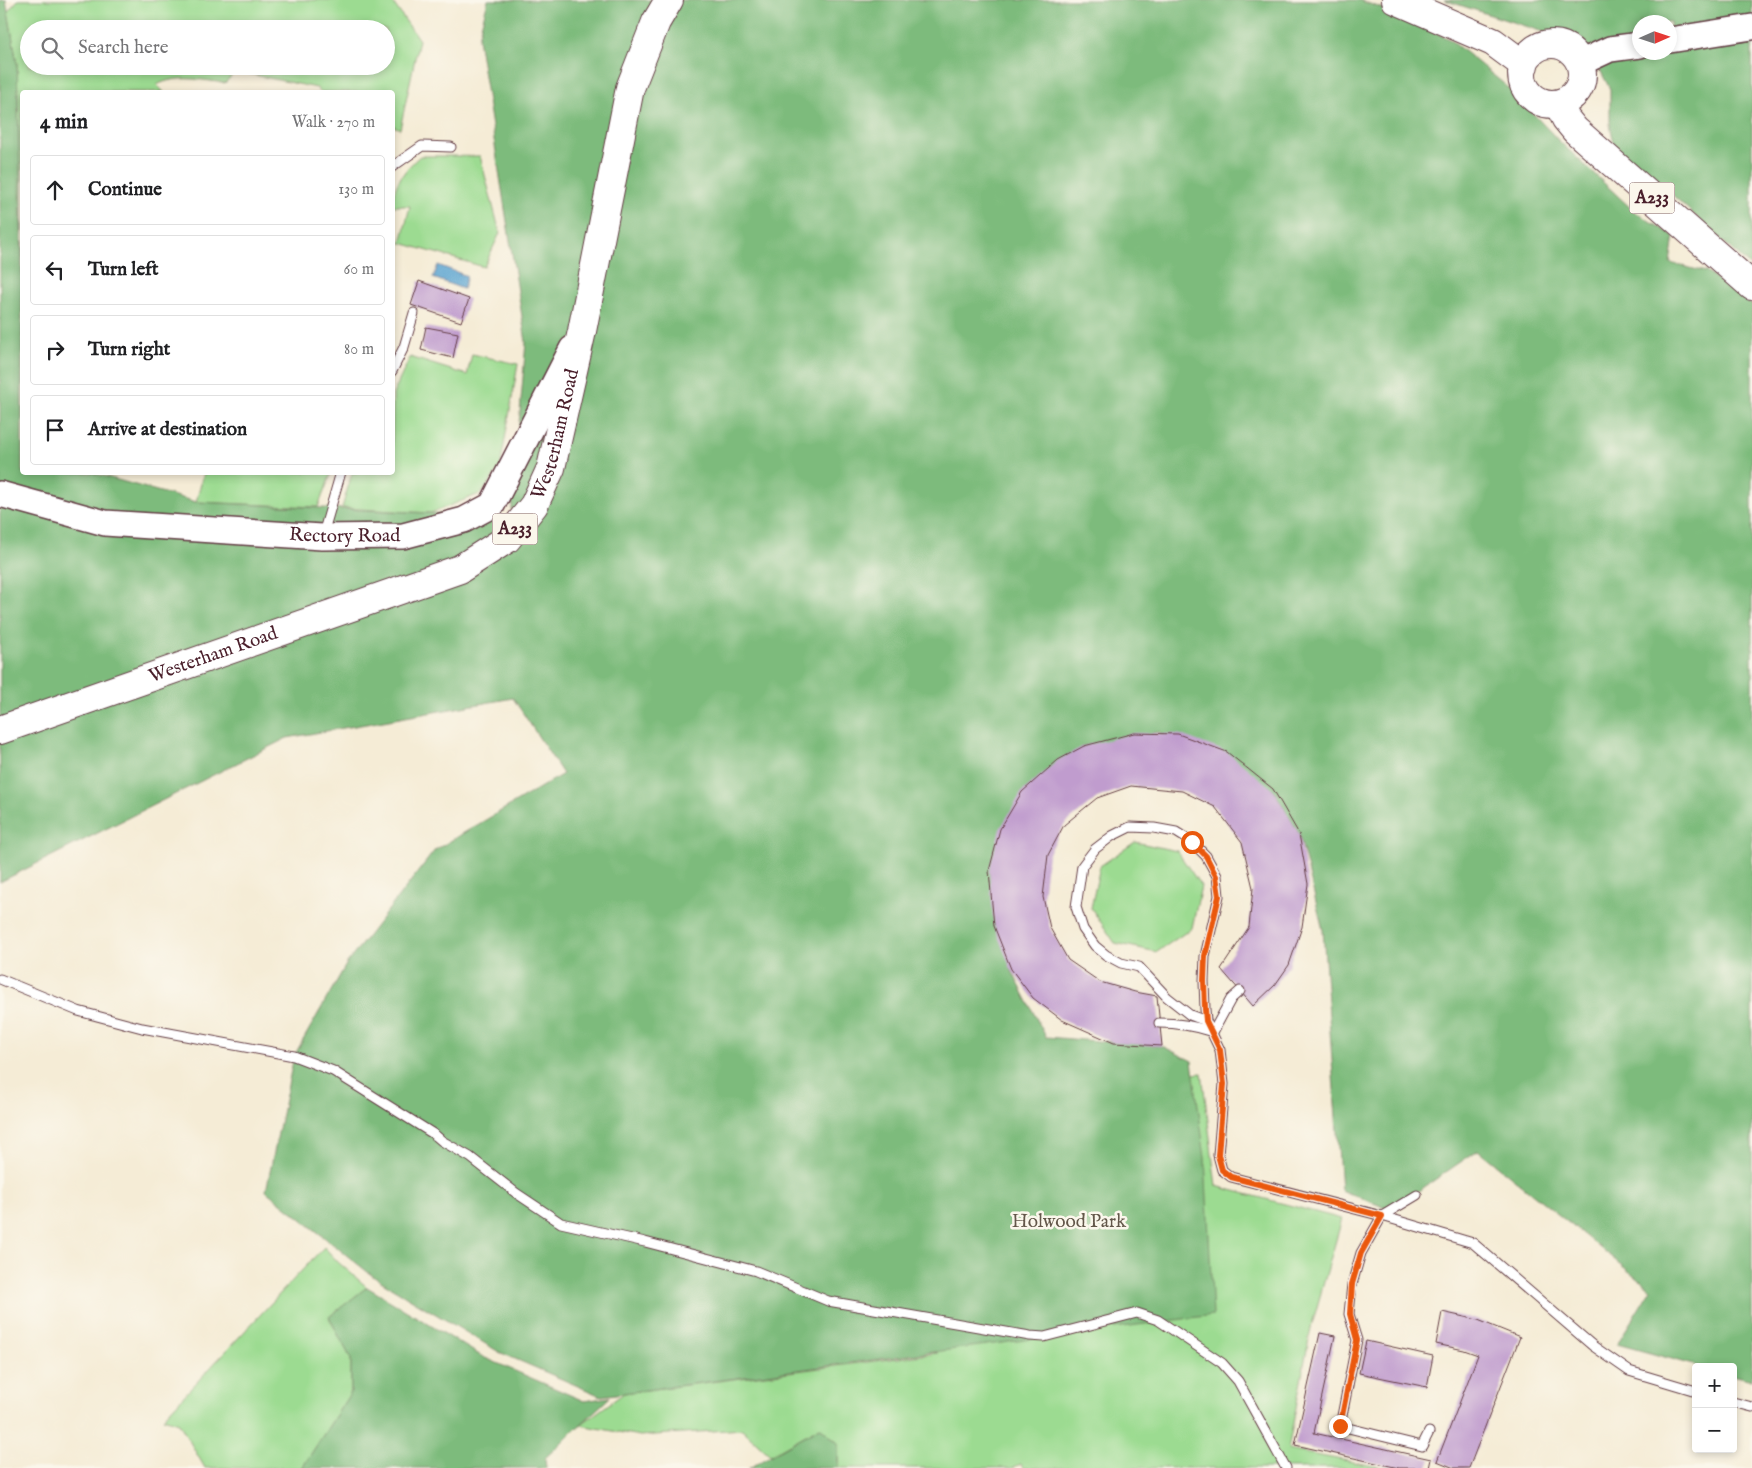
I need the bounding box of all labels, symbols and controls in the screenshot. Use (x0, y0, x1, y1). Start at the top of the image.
north arrow (1632, 15, 1677, 60)
search box (20, 20, 395, 75)
icon: search (38, 34, 66, 62)
text: Search here (78, 36, 169, 60)
text: 4 min (40, 109, 88, 136)
text: Walk · 270 m (292, 113, 375, 133)
icon: ahead (41, 176, 69, 204)
text: Continue (88, 178, 162, 202)
text: 130 m (338, 180, 374, 200)
road number: A233 (1630, 182, 1674, 214)
icon: left (41, 256, 69, 284)
text: Turn left (88, 258, 159, 282)
text: 60 m (344, 260, 374, 280)
icon: right (41, 336, 69, 364)
text: Turn right (88, 338, 170, 362)
text: 80 m (344, 340, 374, 360)
street label: Westerham Road (526, 366, 585, 504)
icon: arrive (41, 416, 69, 444)
text: Arrive at destination (88, 418, 247, 442)
road number: A233 (492, 514, 538, 544)
street label: Rectory Road (288, 523, 401, 549)
street label: Westerham Road (146, 621, 282, 689)
route start (1181, 831, 1204, 854)
park label: Holwood Park (1012, 1210, 1127, 1234)
map controls (1692, 1363, 1737, 1453)
button: + (1692, 1363, 1737, 1408)
button: − (1692, 1408, 1737, 1453)
route end (1329, 1415, 1352, 1438)

